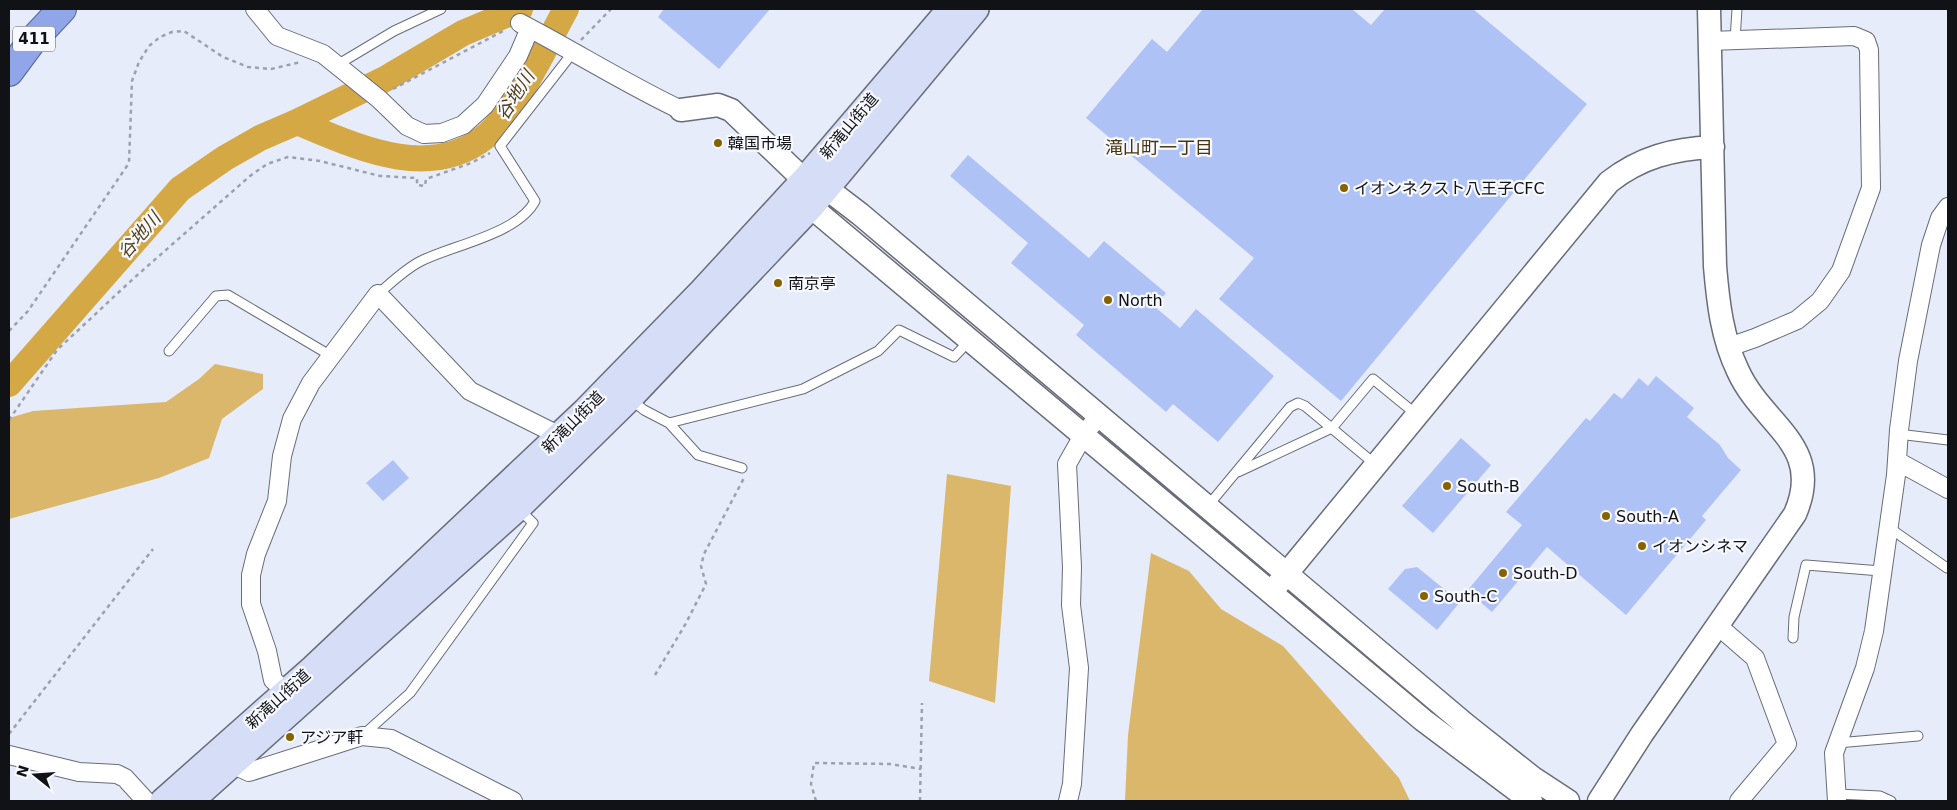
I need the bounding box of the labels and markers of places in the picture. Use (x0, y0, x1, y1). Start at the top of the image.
place label: 韓国市場 (728, 134, 792, 153)
marker: 韓国市場 (712, 137, 724, 149)
place label: イオンネクスト八王子CFC (1354, 179, 1545, 198)
marker: イオンネクスト八王子CFC (1338, 182, 1350, 194)
place label: 南京亭 (788, 274, 836, 293)
marker: 南京亭 (772, 277, 784, 289)
place label: North (1118, 291, 1163, 310)
marker: North (1102, 294, 1114, 306)
place label: South-B (1457, 477, 1520, 496)
marker: South-B (1441, 480, 1453, 492)
place label: South-A (1616, 507, 1679, 526)
marker: South-A (1600, 510, 1612, 522)
place label: イオンシネマ (1652, 537, 1748, 556)
marker: イオンシネマ (1636, 540, 1648, 552)
place label: South-D (1513, 564, 1578, 583)
marker: South-D (1497, 567, 1509, 579)
place label: South-C (1434, 587, 1497, 606)
marker: South-C (1418, 590, 1430, 602)
place label: アジア軒 (300, 728, 363, 747)
marker: アジア軒 (284, 731, 296, 743)

